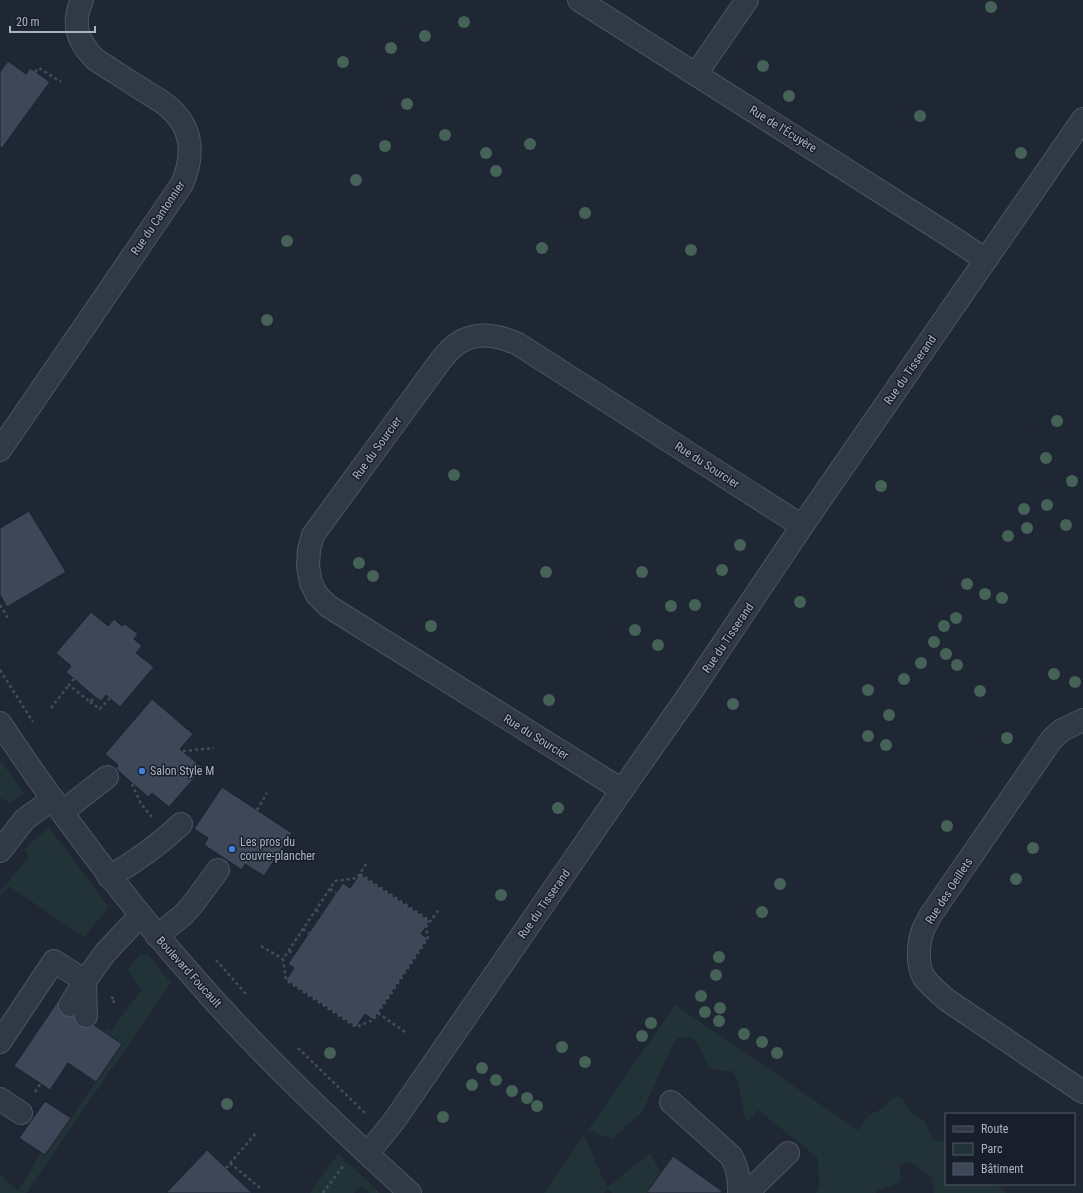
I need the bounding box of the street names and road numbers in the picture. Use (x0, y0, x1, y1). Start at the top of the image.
street label: Rue de l'Écuyère (747, 102, 820, 155)
street label: Rue du Cantonnier (128, 178, 188, 258)
street label: Rue du Tisserand (881, 333, 939, 407)
street label: Rue du Sourcier (350, 414, 405, 482)
street label: Rue du Sourcier (672, 439, 742, 491)
street label: Rue du Tisserand (699, 600, 757, 676)
street label: Rue du Sourcier (501, 711, 571, 763)
street label: Rue des Oeillets (922, 855, 976, 927)
street label: Rue du Tisserand (515, 867, 573, 941)
street label: Boulevard Foucault (153, 934, 225, 1011)

